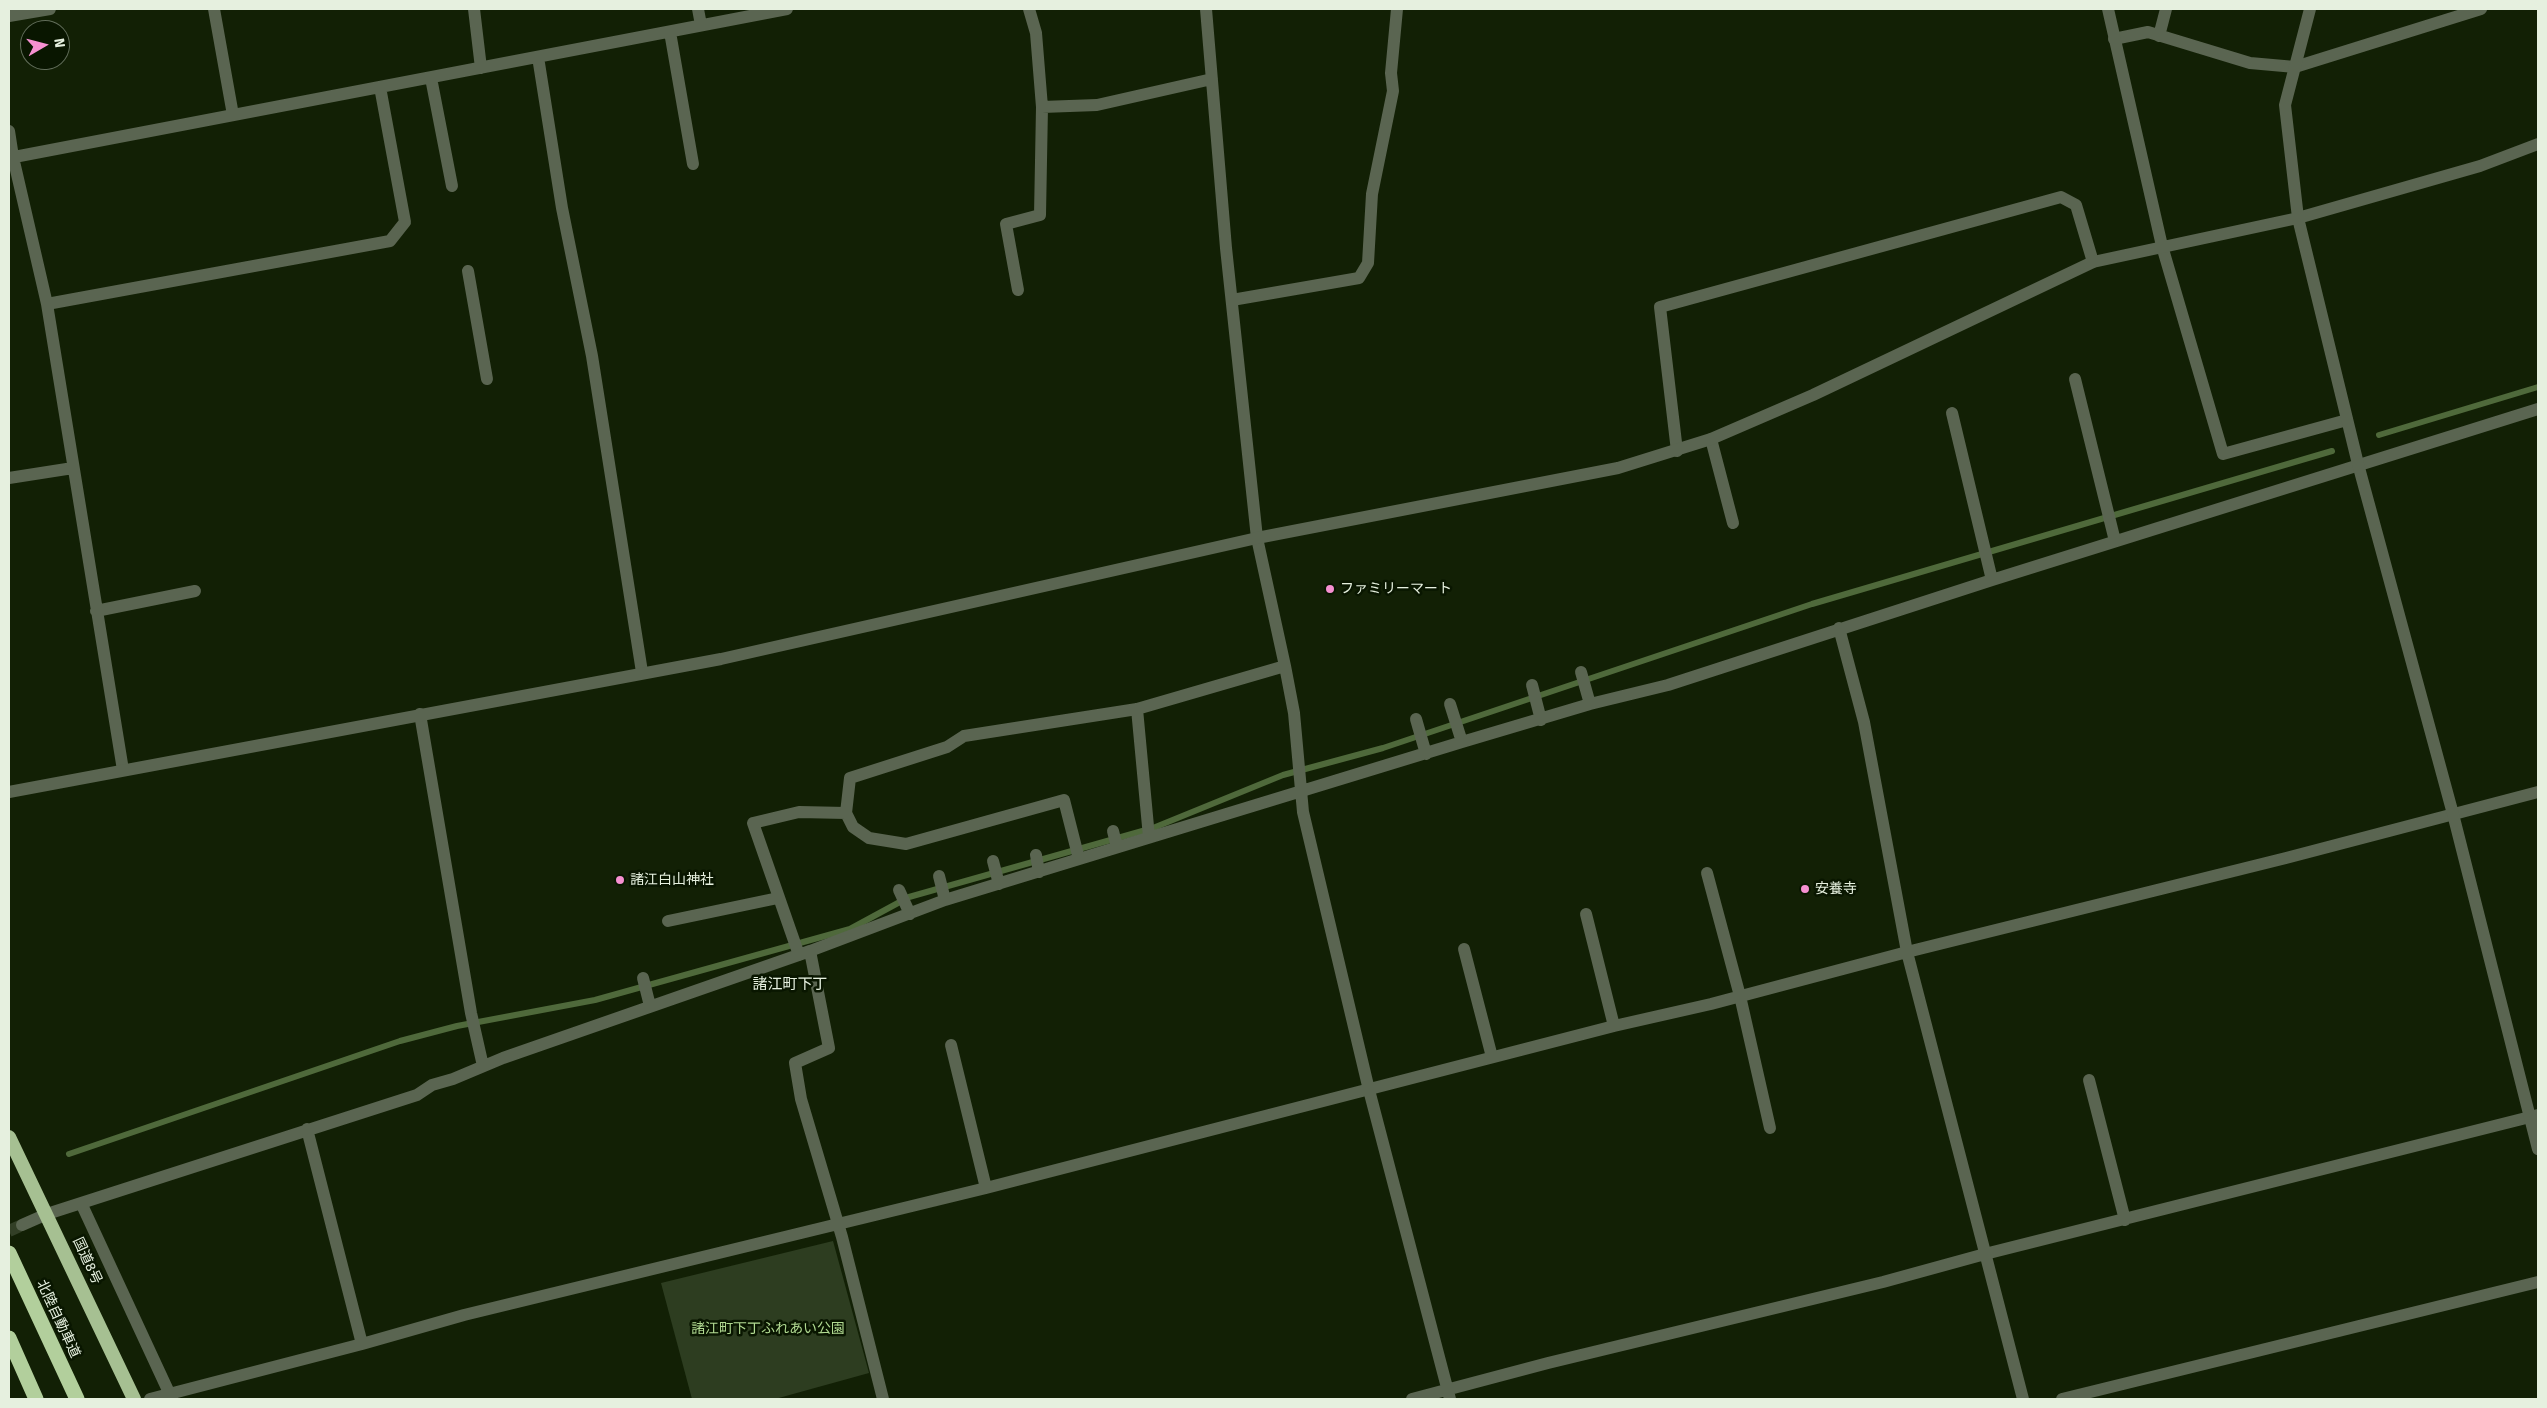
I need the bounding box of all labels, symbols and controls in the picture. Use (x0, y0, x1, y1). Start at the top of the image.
north arrow (20, 20, 70, 70)
text: N (50, 37, 68, 49)
place label: ファミリーマート (1340, 581, 1452, 597)
marker: ファミリーマート (1324, 583, 1336, 595)
place label: 諸江白山神社 (630, 872, 714, 888)
marker: 諸江白山神社 (614, 874, 626, 886)
place label: 安養寺 (1815, 881, 1857, 897)
marker: 安養寺 (1799, 883, 1811, 895)
district label: 諸江町下丁 (753, 976, 827, 994)
street label: 国道8号 (69, 1235, 105, 1287)
street label: 北陸自動車道 (33, 1277, 83, 1361)
park label: 諸江町下丁ふれあい公園 (691, 1321, 845, 1337)

